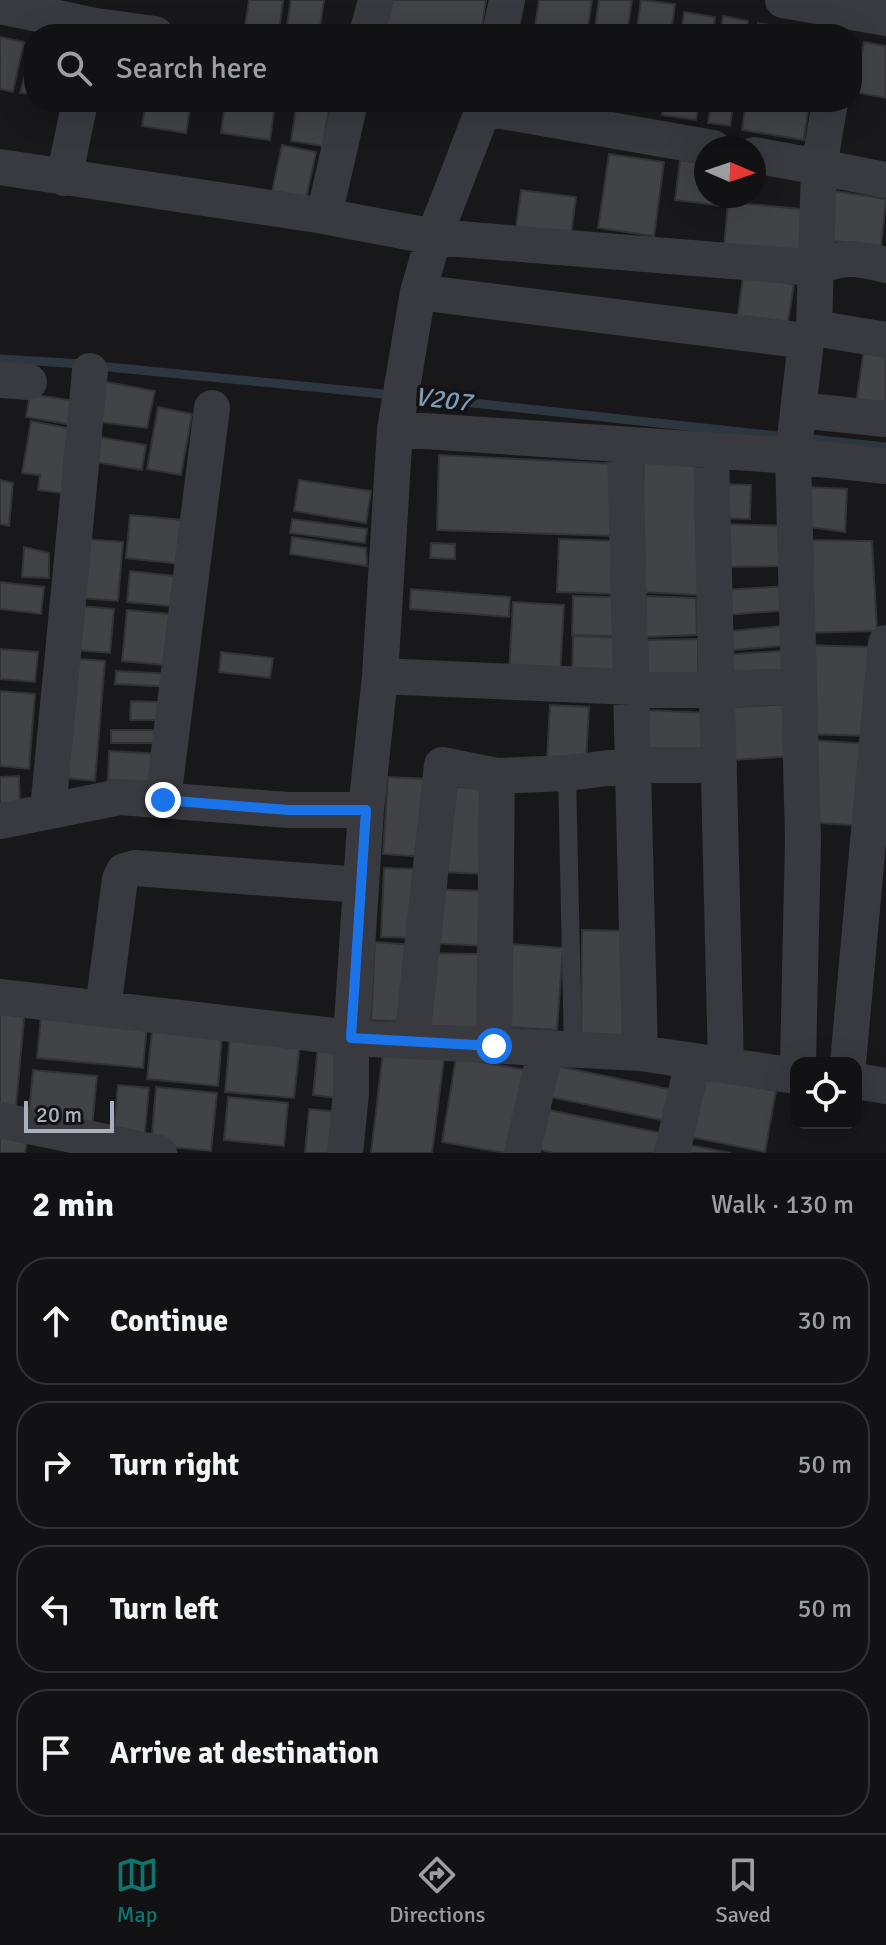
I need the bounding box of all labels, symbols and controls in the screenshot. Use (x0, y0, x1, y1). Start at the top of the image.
search box (24, 24, 862, 112)
icon: search (52, 46, 96, 90)
text: Search here (116, 50, 267, 87)
north arrow (694, 136, 766, 208)
water label: V207 (413, 381, 476, 419)
route end (145, 782, 181, 818)
route start (476, 1028, 512, 1064)
map controls (790, 1057, 862, 1129)
button: locate (790, 1057, 862, 1129)
scale bar (24, 1097, 114, 1133)
text: 20 m (36, 1101, 82, 1128)
text: 2 min (32, 1184, 114, 1226)
text: Walk · 130 m (711, 1189, 854, 1221)
icon: ahead (34, 1299, 78, 1343)
text: Continue (110, 1303, 228, 1340)
text: 30 m (797, 1305, 852, 1337)
icon: right (34, 1443, 78, 1487)
text: Turn right (110, 1447, 239, 1484)
text: 50 m (797, 1449, 852, 1481)
icon: left (34, 1587, 78, 1631)
text: Turn left (110, 1591, 219, 1628)
text: 50 m (797, 1593, 852, 1625)
icon: arrive (34, 1731, 78, 1775)
text: Arrive at destination (110, 1735, 379, 1772)
tab: Map (115, 1853, 159, 1928)
tab: Directions (389, 1853, 485, 1928)
tab: Saved (716, 1853, 771, 1928)

